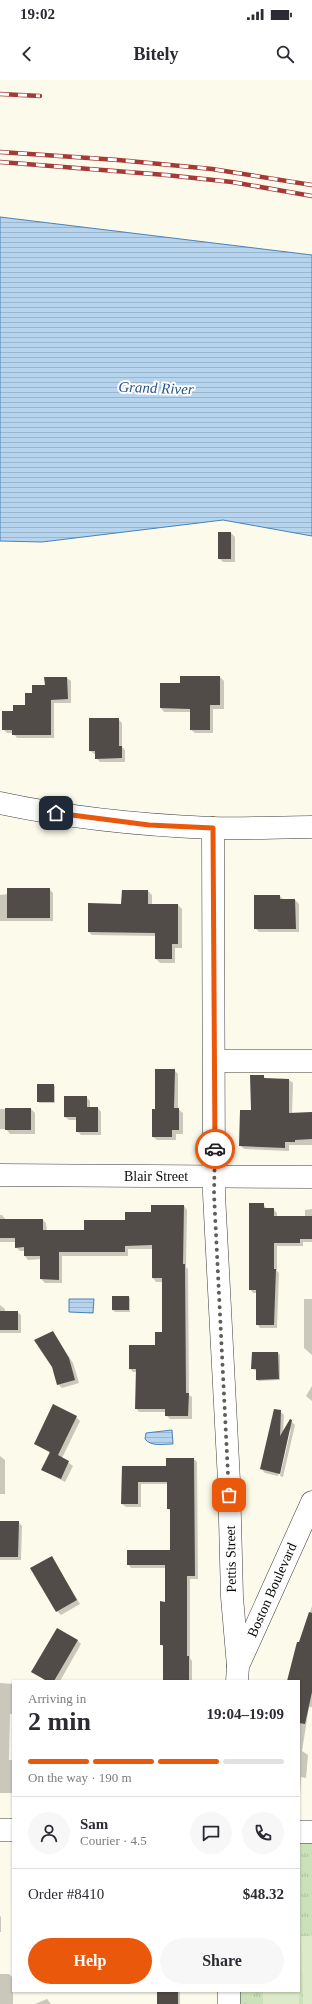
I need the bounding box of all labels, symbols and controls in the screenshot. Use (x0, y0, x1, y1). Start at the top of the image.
text: 19:02 (20, 6, 55, 22)
icon: back (16, 43, 38, 65)
icon: search (274, 43, 296, 65)
text: Bitely (134, 44, 179, 64)
water label: Grand River (118, 379, 194, 397)
pin (39, 796, 73, 830)
icon: home (45, 802, 67, 824)
courier (195, 1129, 235, 1169)
icon: car (204, 1138, 226, 1160)
street label: Blair Street (124, 1169, 188, 1184)
pin (212, 1478, 246, 1512)
icon: bag (218, 1484, 240, 1506)
street label: Pettis Street (223, 1525, 239, 1593)
street label: Boston Boulevard (245, 1541, 299, 1639)
text: Arriving in (28, 1691, 86, 1706)
text: 19:04–19:09 (207, 1706, 284, 1722)
text: 2 min (28, 1707, 91, 1736)
text: On the way · 190 m (28, 1770, 132, 1785)
button: person (28, 1812, 70, 1854)
button: chat (190, 1812, 232, 1854)
button: phone (242, 1812, 284, 1854)
text: Sam (80, 1816, 108, 1832)
text: Courier · 4.5 (80, 1833, 147, 1848)
text: Order #8410 (28, 1886, 104, 1902)
text: $48.32 (243, 1886, 284, 1902)
button: Help (28, 1938, 152, 1984)
button: Share (160, 1938, 284, 1984)

